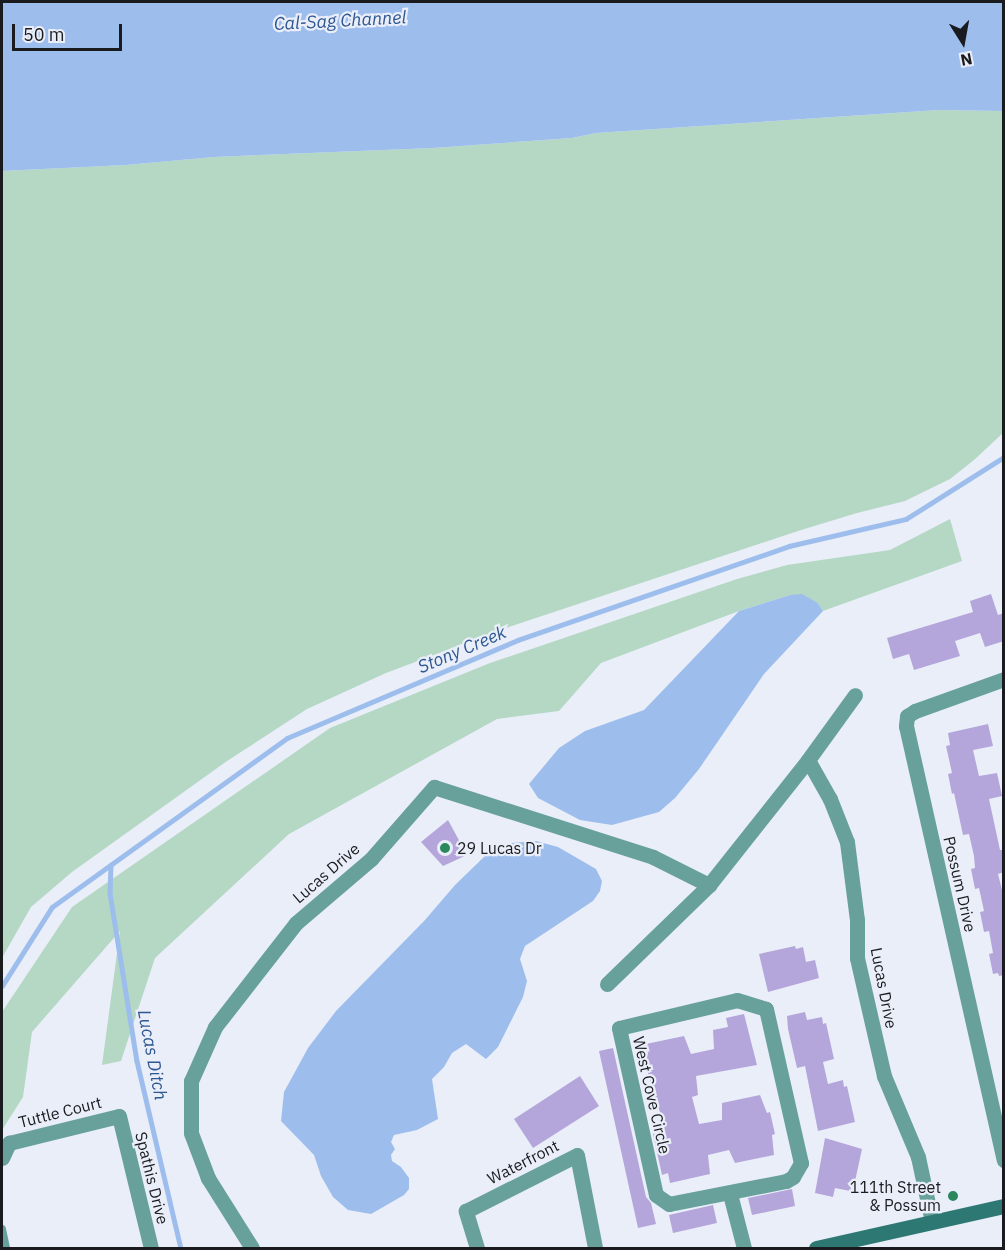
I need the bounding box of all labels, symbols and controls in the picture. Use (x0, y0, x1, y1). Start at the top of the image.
water label: Cal-Sag Channel (273, 7, 407, 35)
scale bar (15, 12, 124, 50)
north arrow (933, 12, 993, 72)
text: 50 m (23, 23, 65, 46)
text: N (959, 49, 974, 71)
water label: Stony Creek (415, 622, 509, 678)
street label: Possum Drive (940, 834, 980, 934)
place label: 29 Lucas Dr (457, 838, 542, 858)
street label: Lucas Drive (289, 839, 363, 907)
marker: 29 Lucas Dr (438, 841, 452, 855)
street label: Lucas Drive (867, 946, 901, 1030)
water label: Lucas Ditch (133, 1008, 171, 1102)
street label: West Cove Circle (629, 1034, 675, 1156)
street label: Tuttle Court (16, 1092, 104, 1132)
street label: Spathis Drive (131, 1130, 173, 1226)
street label: Waterfront (484, 1136, 562, 1188)
place label: 111th Street & Possum (850, 1177, 941, 1215)
marker: 111th Street & Possum (946, 1189, 960, 1203)

